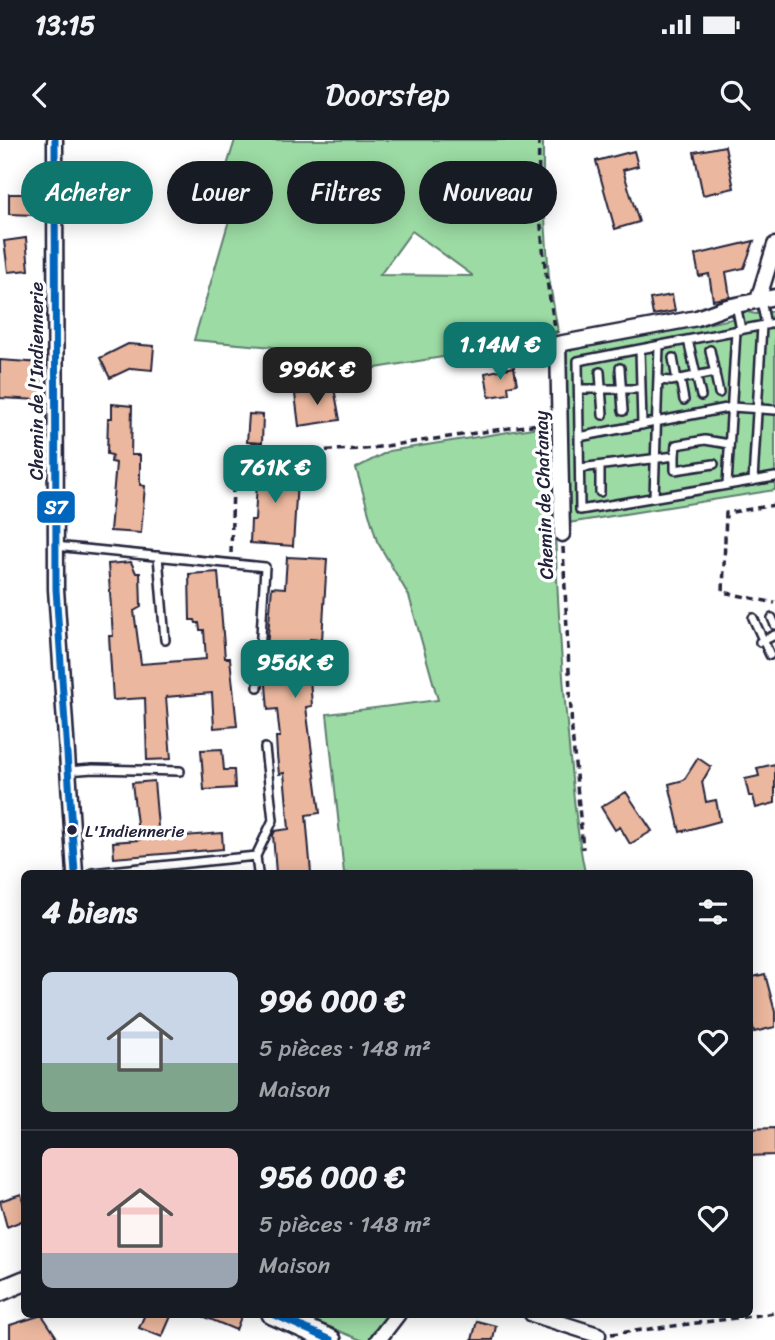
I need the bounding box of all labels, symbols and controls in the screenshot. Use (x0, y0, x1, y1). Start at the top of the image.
text: 13:15 (35, 2, 95, 48)
text: Doorstep (325, 66, 450, 123)
icon: back (21, 76, 59, 114)
icon: search (716, 76, 754, 114)
chip: Acheter (21, 161, 153, 224)
chip: Louer (167, 161, 273, 224)
chip: Filtres (287, 161, 405, 224)
chip: Nouveau (419, 161, 557, 224)
street label: Chemin de l'Indiennerie (20, 281, 53, 480)
pin: 1.14M € (435, 322, 565, 382)
text: 1.14M € (459, 324, 541, 365)
pin: 996K € (260, 348, 374, 407)
text: 996K € (279, 349, 355, 390)
street label: Chemin de Chatanay (524, 410, 563, 580)
pin: 761K € (218, 446, 332, 505)
text: 761K € (239, 447, 311, 488)
line badge: S7 (36, 490, 76, 524)
text: S7 (44, 491, 70, 524)
pin: 956K € (238, 640, 352, 700)
text: 956K € (257, 642, 333, 683)
place label: L'Indiennerie (85, 816, 185, 846)
marker: L'Indiennerie (65, 823, 79, 837)
text: 4 biens (42, 885, 137, 939)
icon: filters (694, 893, 732, 931)
text: 996 000 € (259, 974, 405, 1028)
icon: home (98, 1000, 182, 1084)
icon: heart (694, 1023, 732, 1061)
text: 5 pièces · 148 m² (259, 1028, 431, 1069)
text: Maison (259, 1069, 330, 1110)
text: 956 000 € (259, 1150, 405, 1204)
icon: home (98, 1176, 182, 1260)
icon: heart (694, 1199, 732, 1237)
text: 5 pièces · 148 m² (259, 1204, 431, 1245)
text: Maison (259, 1245, 330, 1286)

